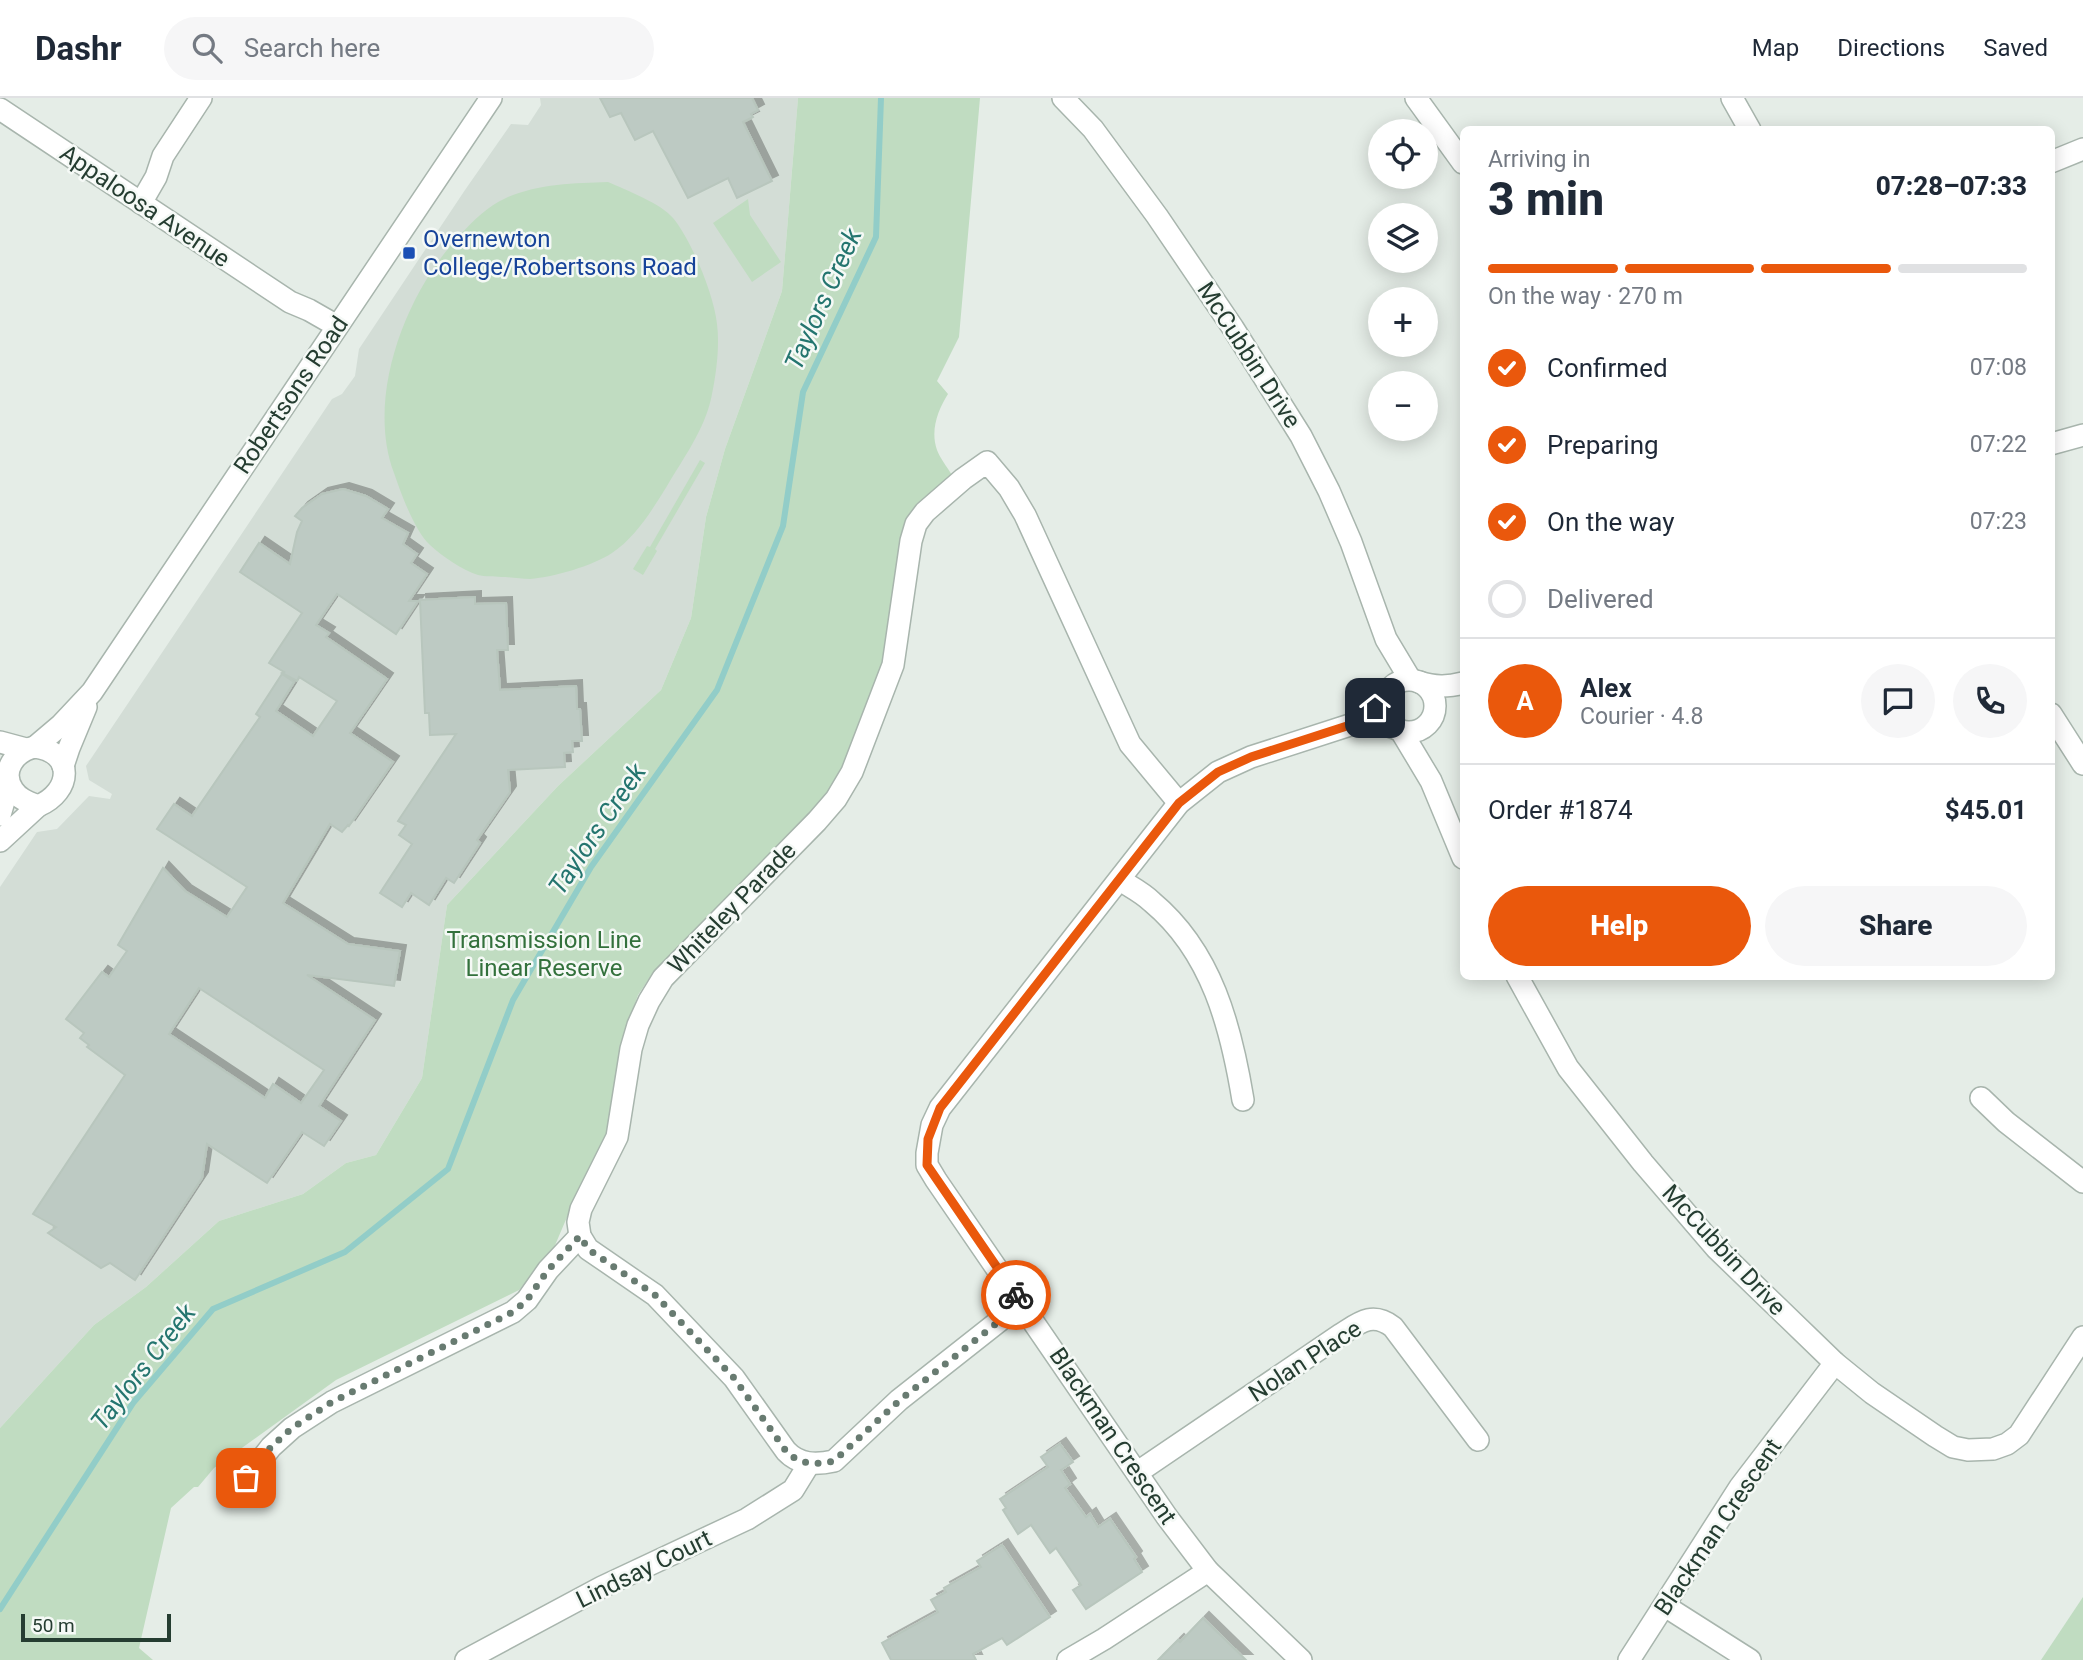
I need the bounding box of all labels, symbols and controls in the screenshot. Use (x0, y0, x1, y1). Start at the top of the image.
search box (164, 17, 654, 80)
text: Dashr (35, 29, 122, 68)
icon: search (188, 29, 226, 67)
text: Search here (244, 33, 380, 63)
text: Map (1752, 34, 1799, 62)
text: Directions (1837, 34, 1945, 62)
text: Saved (1983, 34, 2048, 62)
map controls (1368, 119, 1438, 441)
button: locate (1368, 119, 1438, 189)
street label: Appaloosa Avenue (55, 139, 235, 273)
text: Arriving in (1488, 146, 1591, 173)
text: 07:28–07:33 (1876, 171, 2027, 201)
text: 3 min (1488, 172, 1604, 226)
button: layers (1368, 203, 1438, 273)
water label: Taylors Creek (778, 222, 868, 374)
place label: Overnewton College/Robertsons Road (423, 225, 697, 281)
marker: Overnewton College/Robertsons Road (401, 245, 417, 261)
street label: McCubbin Drive (1191, 277, 1307, 433)
text: On the way · 270 m (1488, 283, 1683, 310)
button: + (1368, 287, 1438, 357)
street label: Robertsons Road (228, 311, 354, 479)
icon: check (1488, 349, 1526, 387)
text: Confirmed (1547, 353, 1668, 383)
text: 07:08 (1970, 354, 2027, 381)
button: − (1368, 371, 1438, 441)
icon: check (1488, 426, 1526, 464)
text: Preparing (1547, 430, 1659, 460)
text: 07:22 (1970, 431, 2027, 458)
icon: check (1488, 503, 1526, 541)
text: On the way (1547, 507, 1675, 537)
text: 07:23 (1970, 508, 2027, 535)
text: Delivered (1547, 584, 1654, 614)
button: chat (1861, 664, 1935, 738)
button: phone (1953, 664, 2027, 738)
text: Alex (1580, 673, 1632, 703)
pin (1345, 678, 1405, 738)
text: A (1516, 686, 1534, 716)
icon: home (1356, 689, 1394, 727)
text: Courier · 4.8 (1580, 703, 1703, 730)
water label: Taylors Creek (542, 757, 653, 900)
text: Order #1874 (1488, 795, 1633, 825)
text: $45.01 (1945, 795, 2027, 825)
street label: Whiteley Parade (662, 837, 802, 979)
button: Help (1488, 886, 1751, 966)
button: Share (1765, 886, 2027, 966)
park label: Transmission Line Linear Reserve (447, 926, 641, 982)
street label: McCubbin Drive (1656, 1179, 1792, 1321)
courier (981, 1260, 1051, 1330)
icon: bike (997, 1276, 1035, 1314)
water label: Taylors Creek (84, 1297, 202, 1436)
street label: Nolan Place (1244, 1314, 1366, 1408)
street label: Blackman Crescent (1044, 1342, 1183, 1530)
street label: Blackman Crescent (1649, 1433, 1788, 1621)
pin (216, 1448, 276, 1508)
icon: bag (227, 1459, 265, 1497)
street label: Lindsay Court (572, 1524, 716, 1614)
scale bar (21, 1611, 172, 1643)
text: 50 m (32, 1614, 75, 1637)

